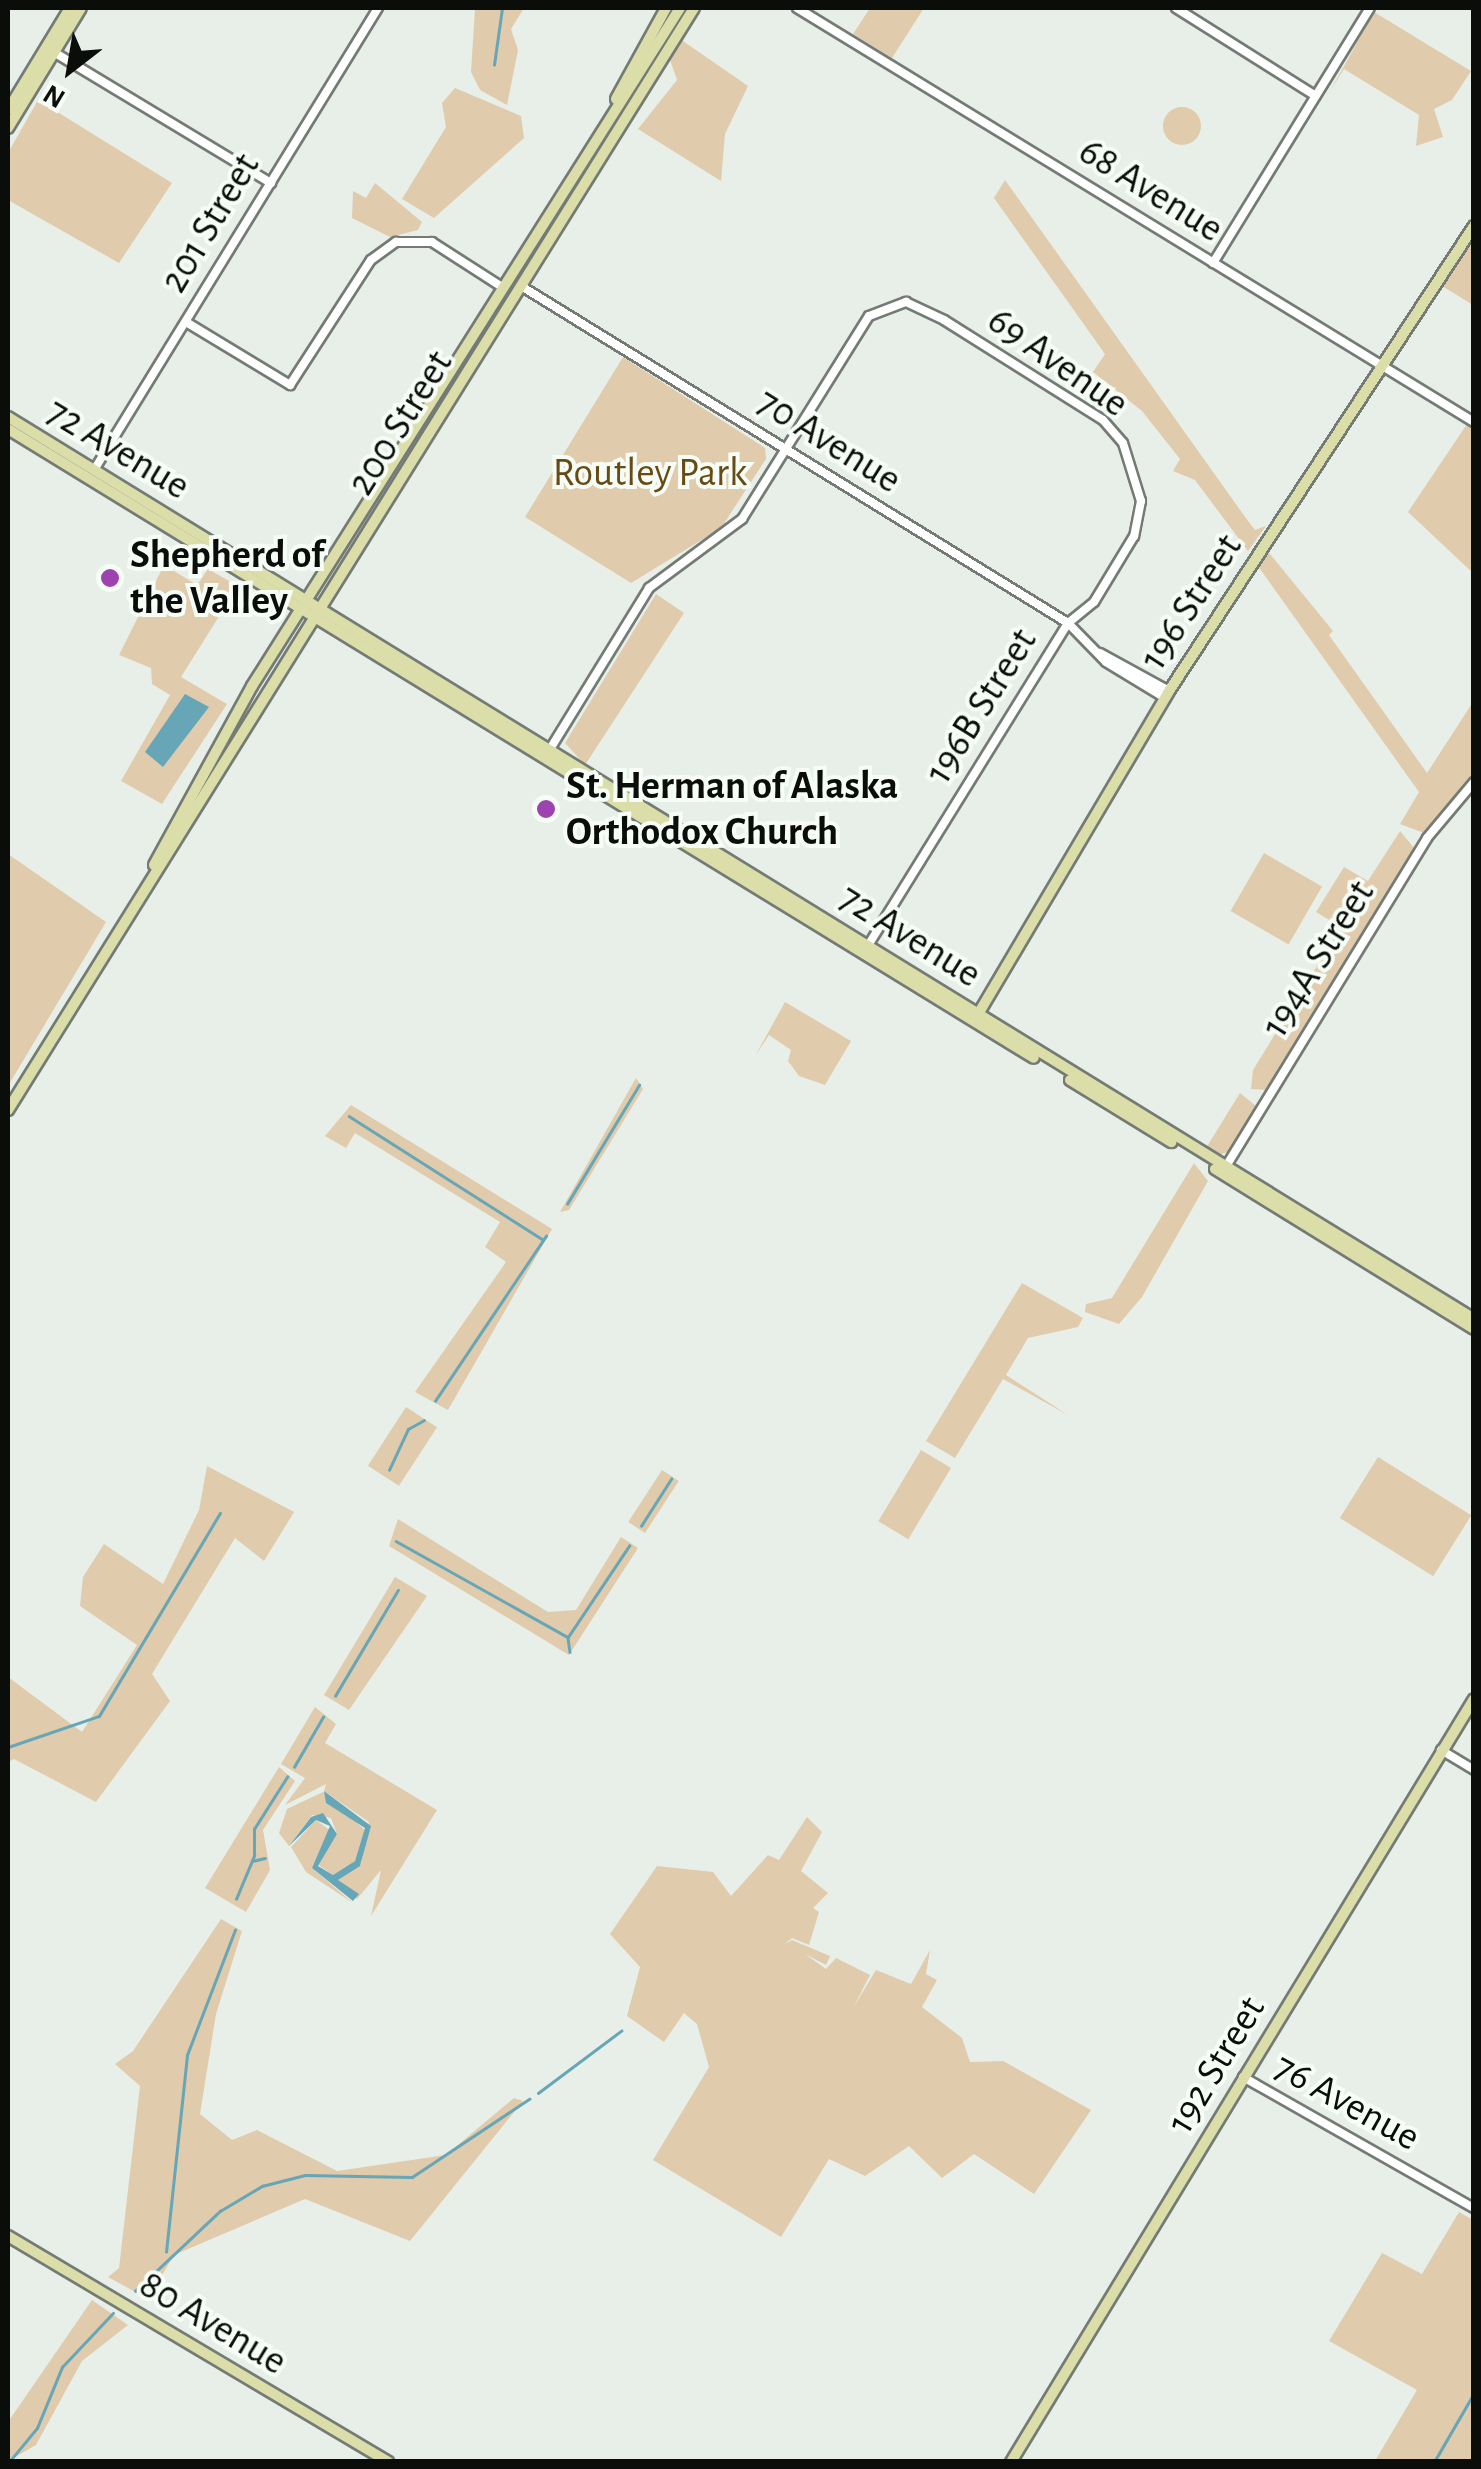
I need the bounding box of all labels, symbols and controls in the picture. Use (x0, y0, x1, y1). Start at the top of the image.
north arrow (20, 20, 120, 120)
text: N (39, 79, 70, 113)
street label: 68 Avenue (1070, 127, 1232, 253)
street label: 201 Street (150, 145, 270, 301)
street label: 69 Avenue (978, 296, 1138, 428)
street label: 200 Street (337, 342, 463, 504)
street label: 70 Avenue (748, 378, 910, 504)
street label: 72 Avenue (38, 388, 198, 510)
park label: Routley Park (553, 449, 747, 497)
street label: 196 Street (1129, 525, 1253, 679)
place label: Shepherd of the Valley (130, 531, 324, 625)
marker: Shepherd of the Valley (99, 567, 121, 589)
street label: 196B Street (915, 620, 1047, 792)
place label: St. Herman of Alaska Orthodox Church (566, 762, 898, 856)
marker: St. Herman of Alaska Orthodox Church (535, 798, 557, 820)
street label: 194A Street (1251, 872, 1385, 1046)
street label: 72 Avenue (830, 874, 990, 998)
street label: 192 Street (1156, 1988, 1276, 2142)
street label: 76 Avenue (1266, 2043, 1428, 2161)
street label: 80 Avenue (131, 2260, 295, 2386)

